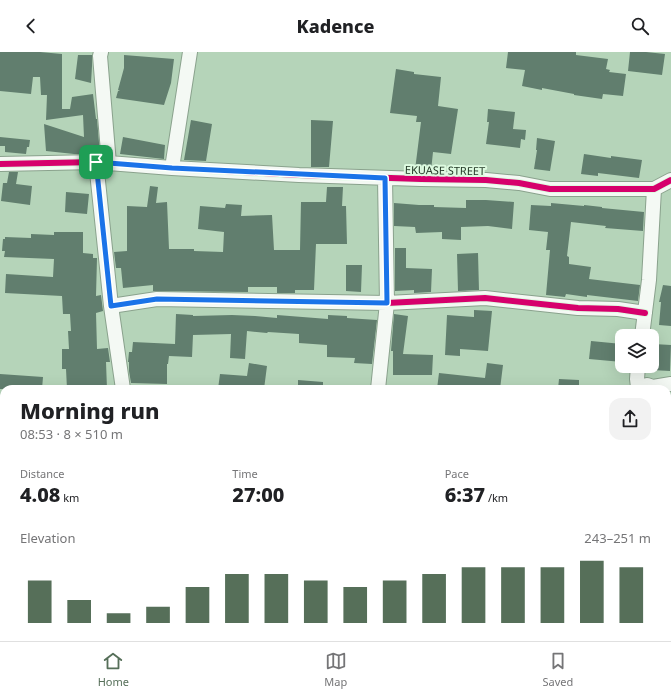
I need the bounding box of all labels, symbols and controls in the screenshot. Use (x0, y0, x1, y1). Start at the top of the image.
text: Kadence (297, 14, 374, 38)
icon: back (20, 15, 42, 37)
icon: search (629, 15, 651, 37)
pin (79, 145, 113, 179)
icon: arrive (85, 151, 107, 173)
street label: EKUASE STREET (405, 162, 485, 178)
map controls (615, 329, 659, 373)
button: layers (615, 329, 659, 373)
text: Morning run (20, 395, 160, 425)
button: share (609, 398, 651, 440)
text: 08:53 · 8 × 510 m (20, 425, 123, 443)
text: Distance (20, 466, 65, 481)
text: Time (232, 466, 258, 481)
text: Pace (445, 466, 469, 481)
text: 4.08 (20, 481, 60, 508)
text: 27:00 (232, 481, 284, 508)
text: 6:37 (445, 481, 485, 508)
text: km (60, 490, 79, 505)
text: /km (485, 490, 508, 505)
text: Elevation (20, 529, 76, 547)
text: 243–251 m (584, 529, 651, 547)
tab: Home (98, 650, 129, 689)
tab: Map (324, 650, 347, 689)
tab: Saved (543, 650, 573, 689)

